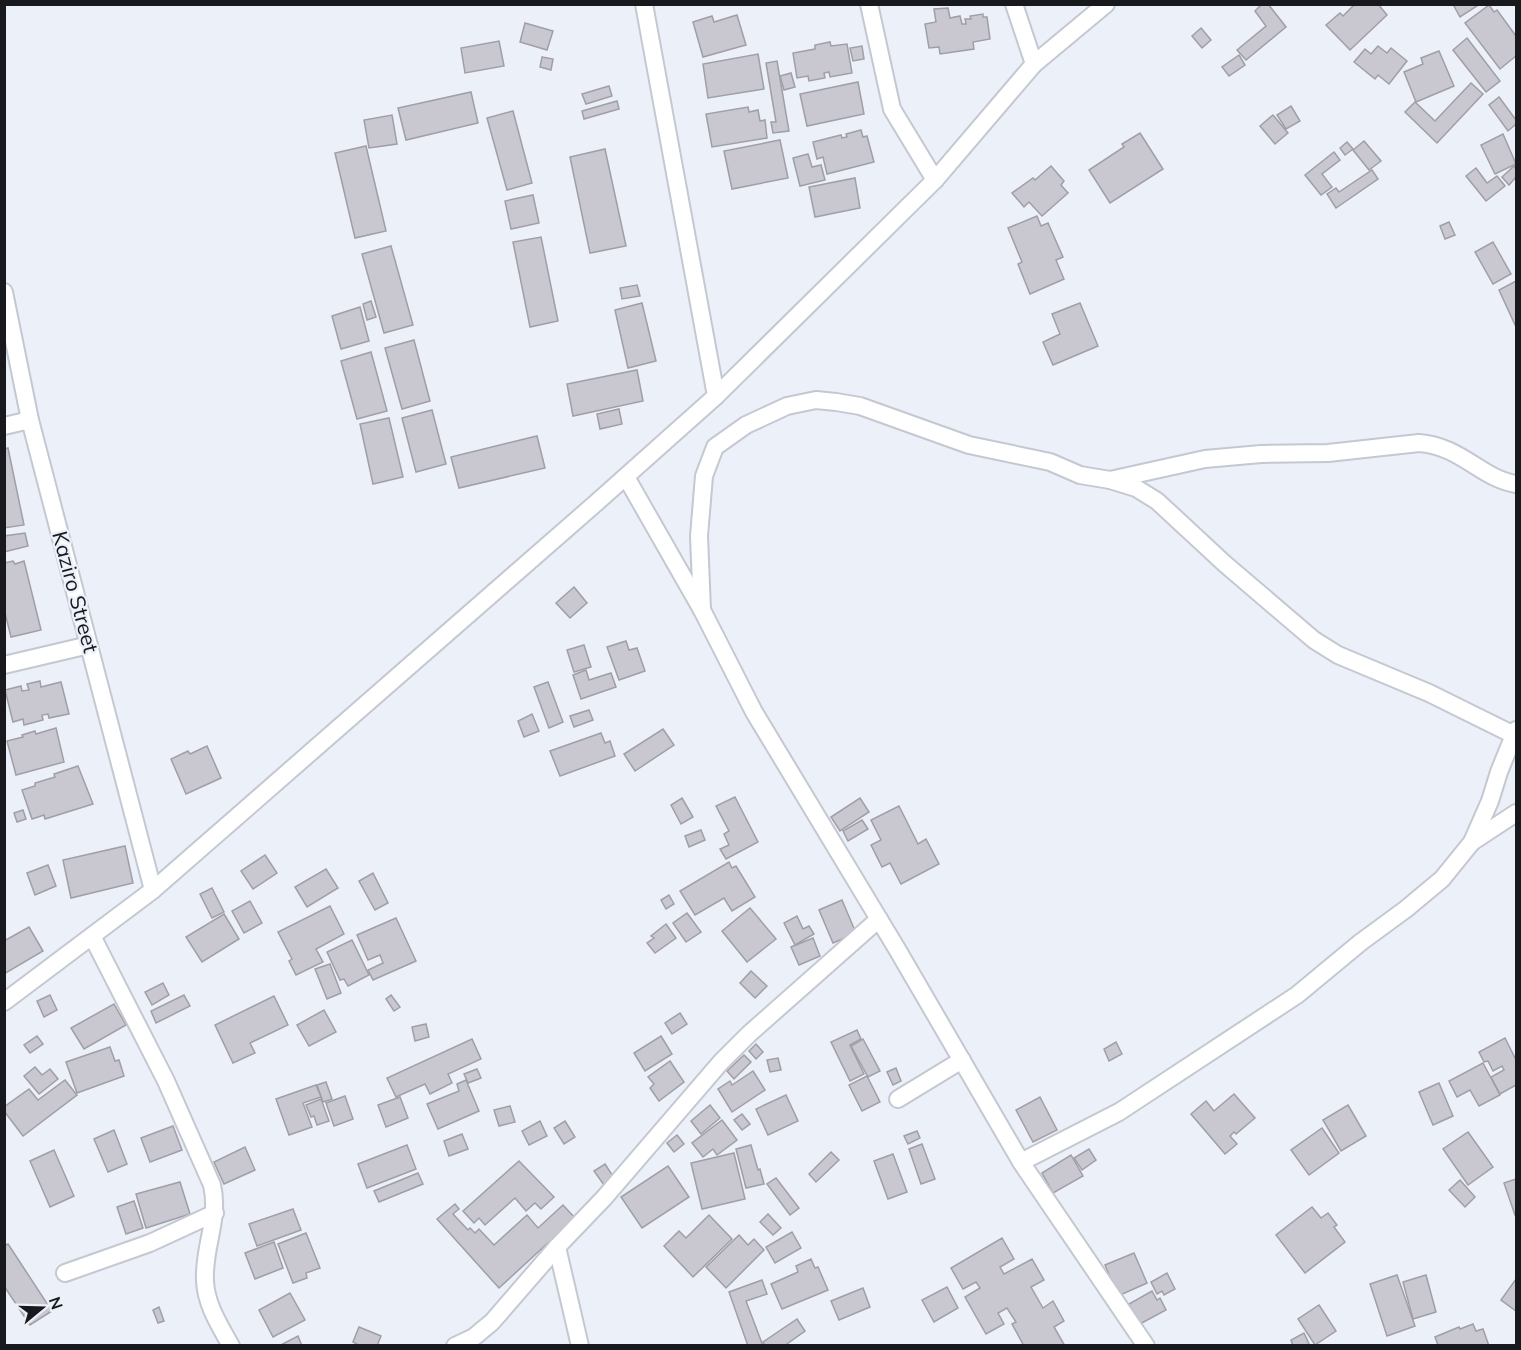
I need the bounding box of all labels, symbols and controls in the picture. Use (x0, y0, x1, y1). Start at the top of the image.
street label: Kaziro Street (47, 528, 105, 655)
north arrow (12, 1278, 72, 1338)
text: N (45, 1294, 68, 1312)

